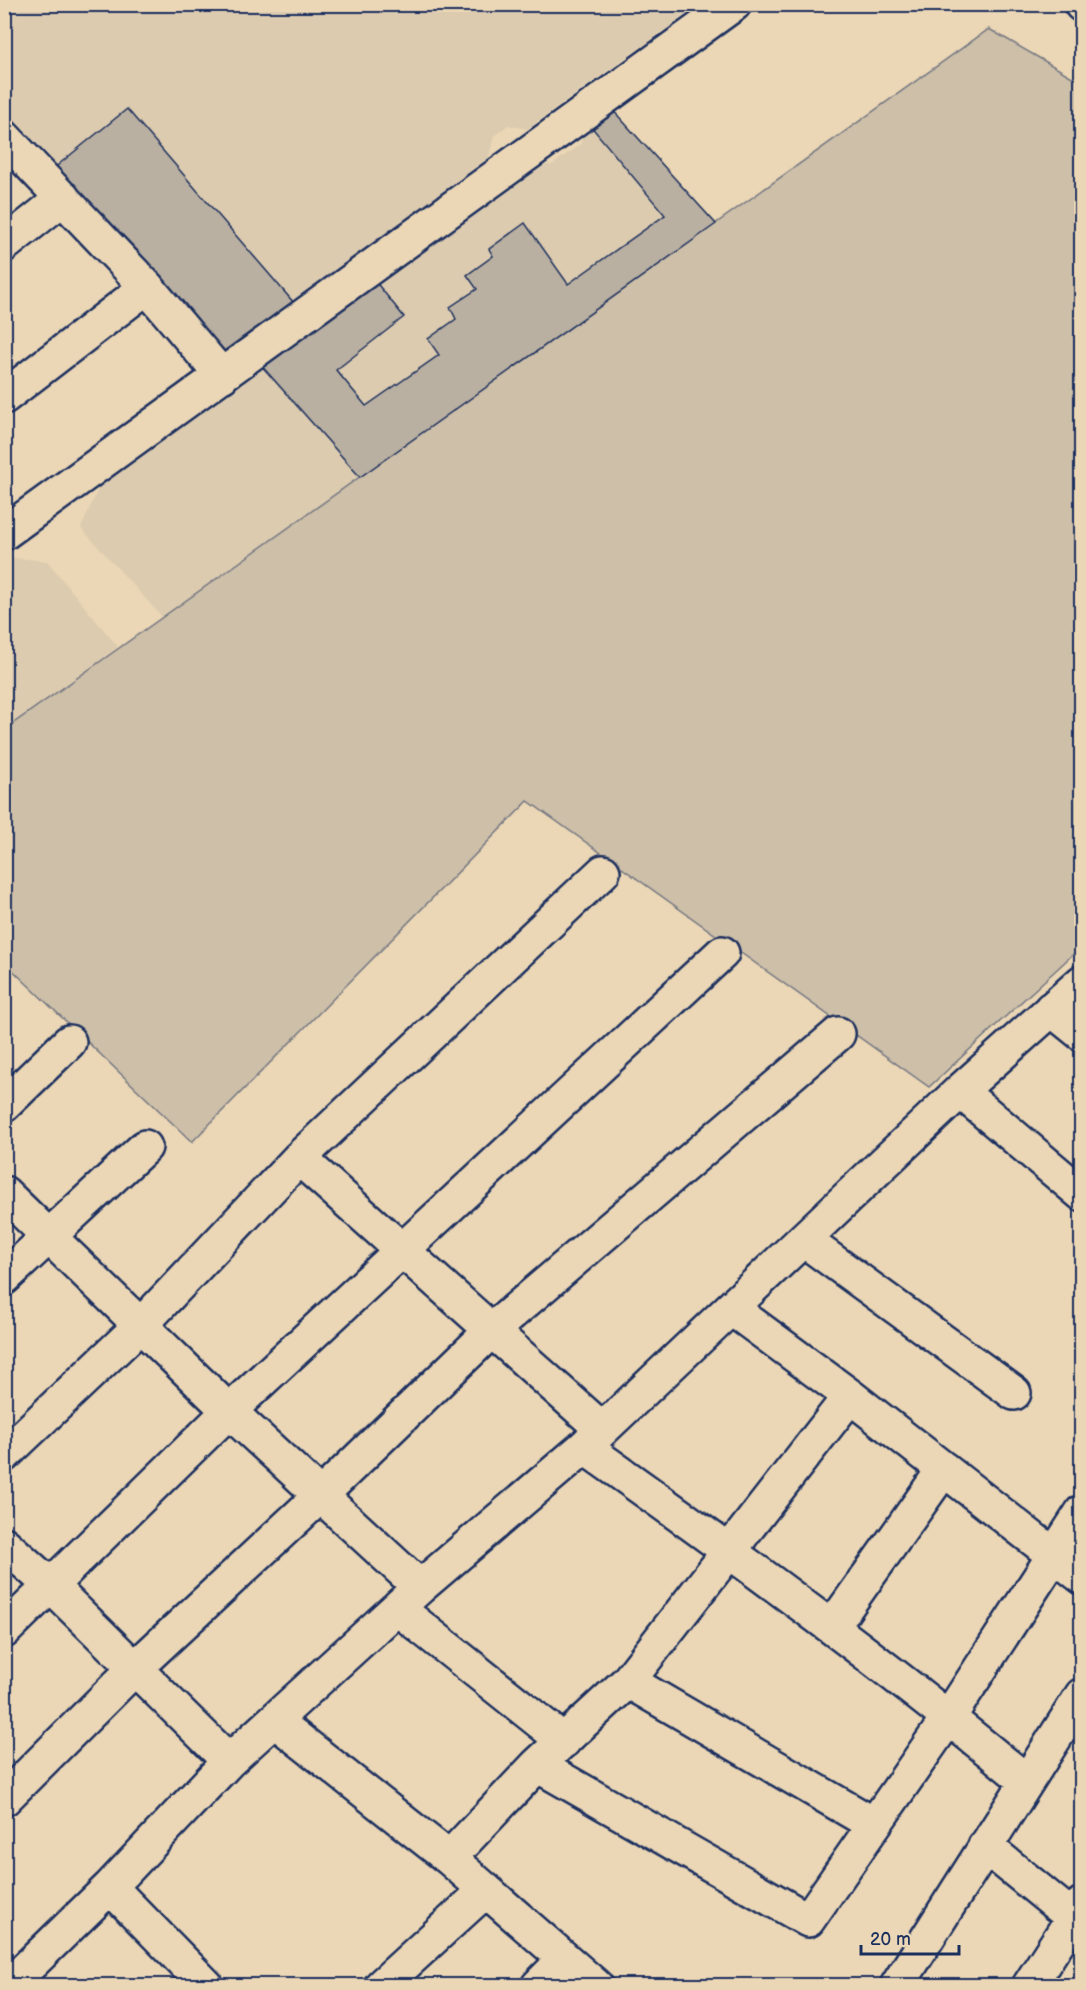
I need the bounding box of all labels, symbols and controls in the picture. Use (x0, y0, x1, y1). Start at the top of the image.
scale bar (861, 1918, 958, 1956)
text: 20 m (870, 1929, 911, 1950)

